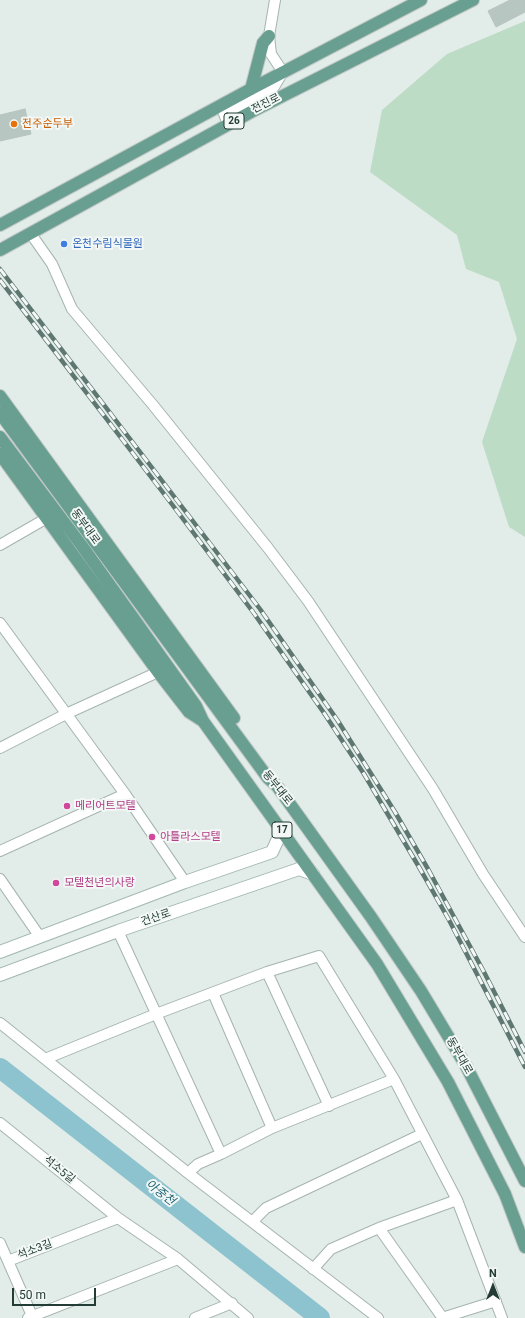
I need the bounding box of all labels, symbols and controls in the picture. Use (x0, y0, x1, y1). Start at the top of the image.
street label: 전진로 (249, 91, 283, 117)
road number: 26 (224, 113, 244, 129)
place label: 전주순두부 (22, 117, 73, 131)
marker: 전주순두부 (9, 119, 19, 129)
place label: 온천수림식물원 (72, 237, 143, 251)
marker: 온천수림식물원 (59, 239, 69, 249)
street label: 동부대로 (68, 507, 102, 547)
street label: 동부대로 (259, 768, 295, 808)
place label: 메리어트모텔 (75, 799, 136, 813)
marker: 메리어트모텔 (62, 801, 72, 811)
road number: 17 (272, 822, 292, 838)
place label: 아틀라스모텔 (160, 830, 221, 844)
marker: 아틀라스모텔 (147, 832, 157, 842)
place label: 모텔천년의사랑 (64, 876, 135, 890)
marker: 모텔천년의사랑 (51, 878, 61, 888)
street label: 건산로 (139, 907, 173, 929)
street label: 동부대로 (443, 1035, 475, 1077)
street label: 석소5길 (41, 1153, 77, 1187)
water label: 아중천 (143, 1177, 177, 1209)
street label: 석소3길 (16, 1237, 54, 1263)
north arrow (473, 1266, 513, 1306)
text: N (489, 1267, 497, 1280)
scale bar (14, 1280, 98, 1306)
text: 50 m (19, 1288, 46, 1302)

